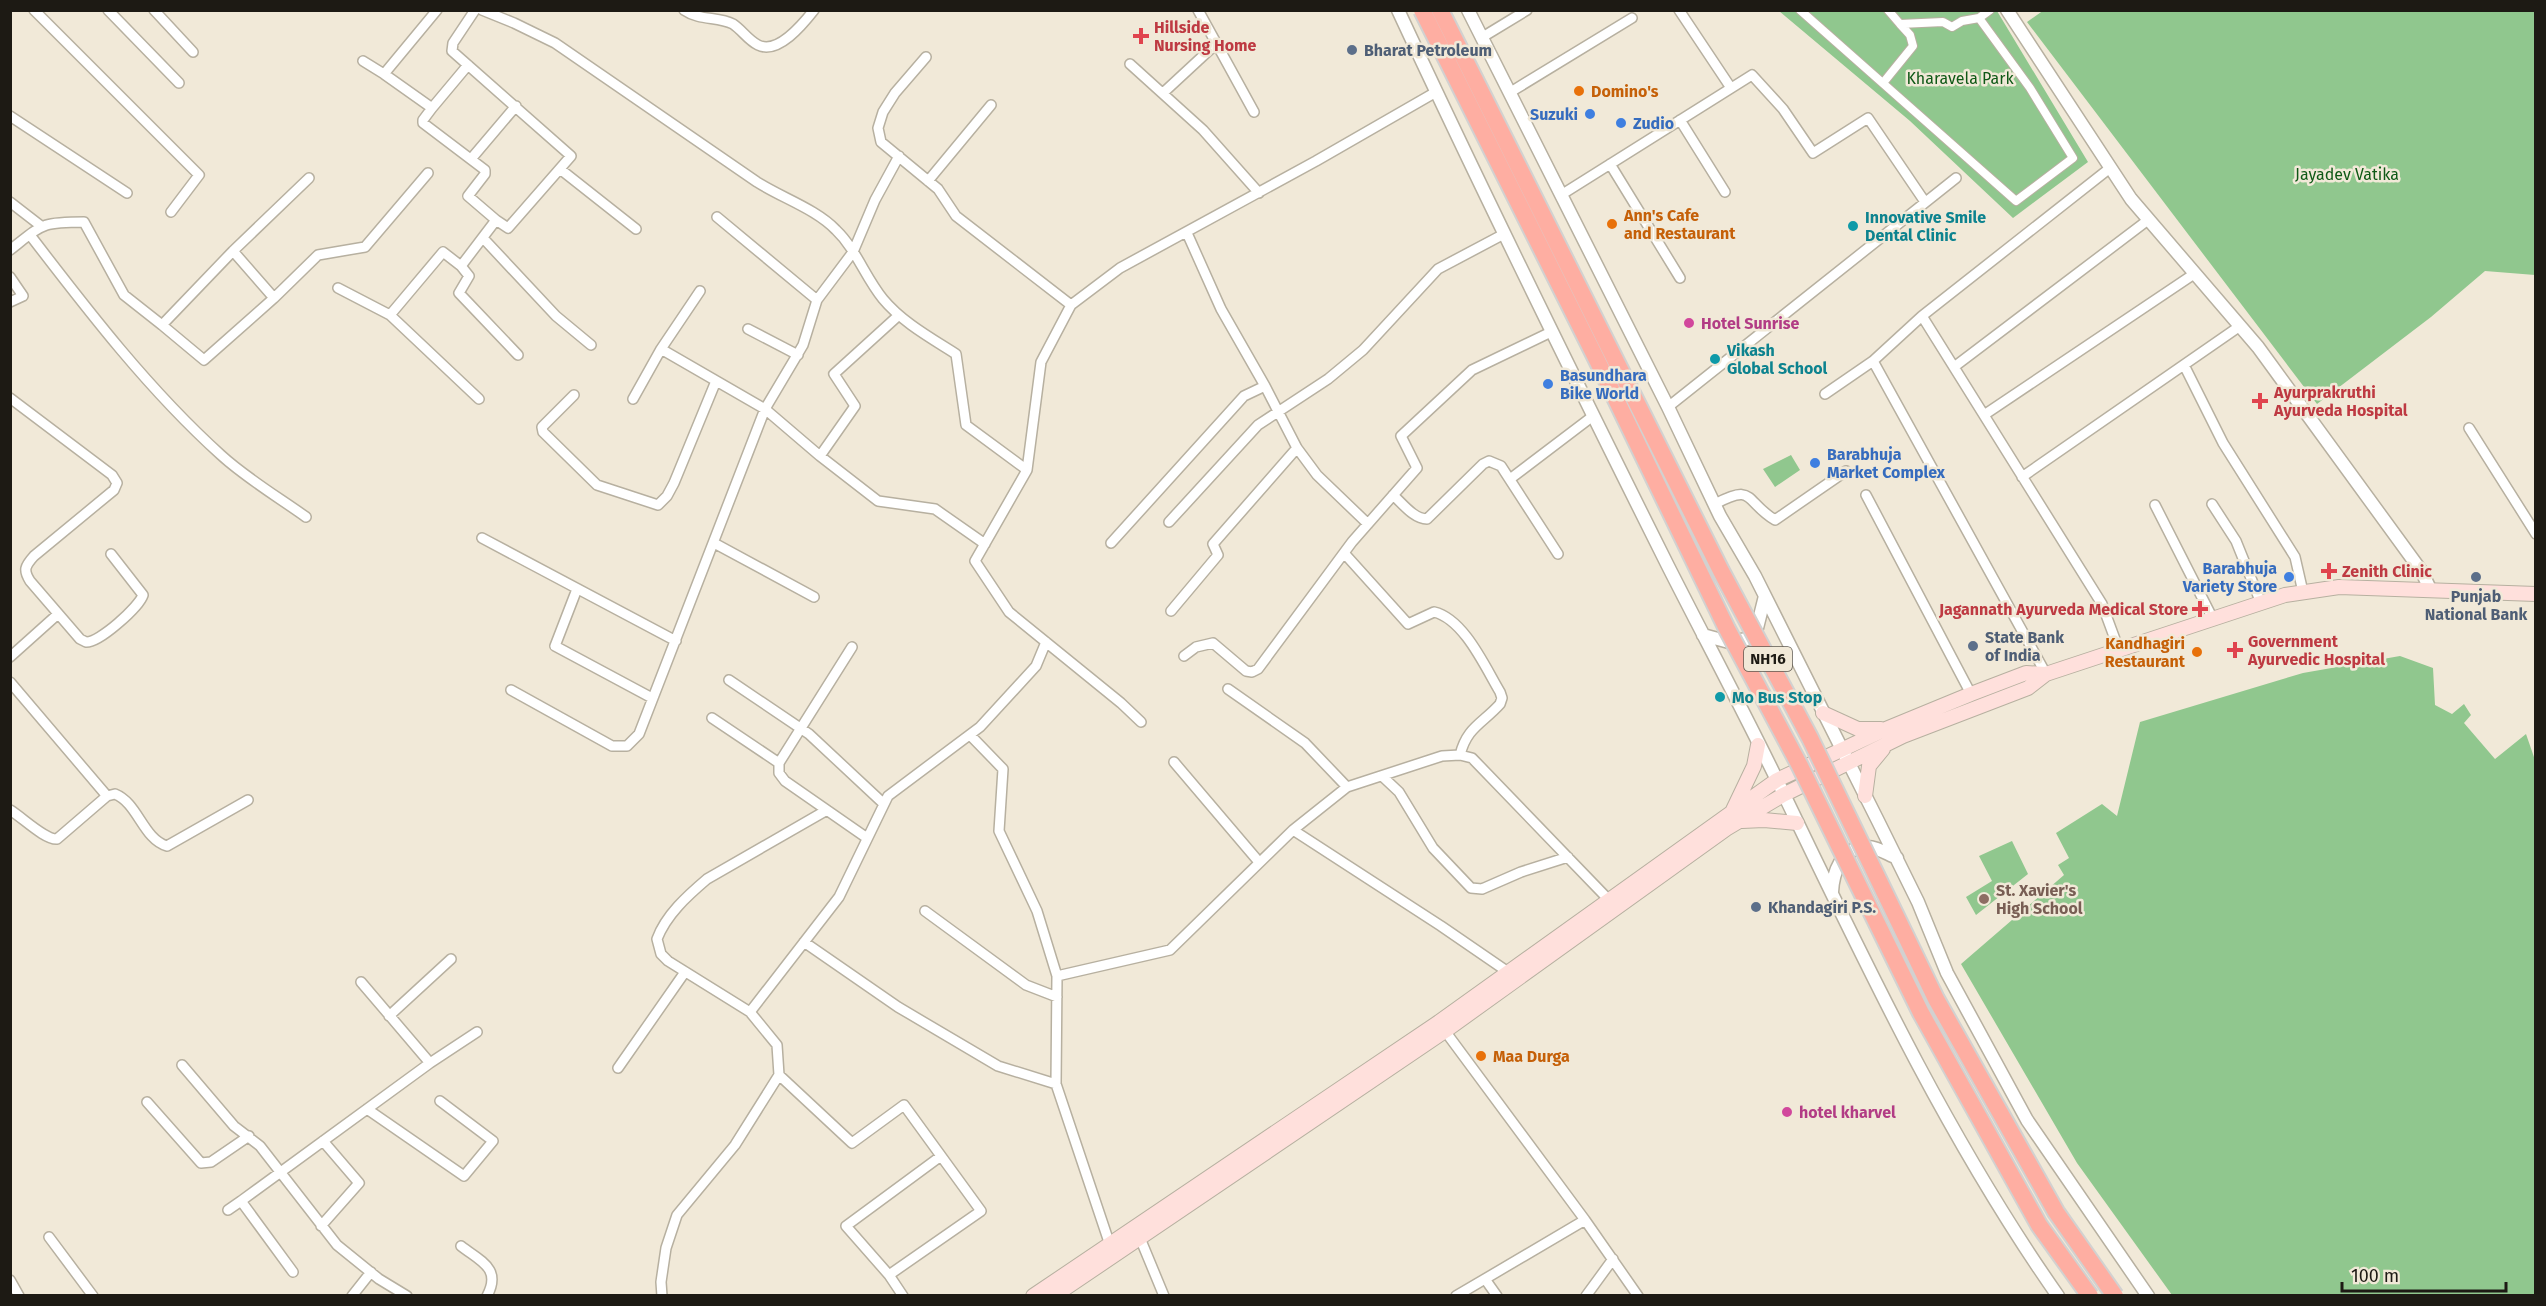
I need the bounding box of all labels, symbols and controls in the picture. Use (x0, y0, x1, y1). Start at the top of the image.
place label: Hillside Nursing Home (1154, 18, 1257, 55)
marker: Hillside Nursing Home (1132, 27, 1150, 45)
place label: Bharat Petroleum (1364, 41, 1492, 60)
marker: Bharat Petroleum (1345, 43, 1359, 57)
park label: Kharavela Park (1906, 69, 2014, 88)
place label: Domino's (1591, 82, 1659, 101)
marker: Domino's (1572, 84, 1586, 98)
place label: Suzuki (1530, 105, 1578, 124)
marker: Suzuki (1583, 107, 1597, 121)
place label: Zudio (1633, 114, 1674, 133)
marker: Zudio (1614, 116, 1628, 130)
park label: Jayadev Vatika (2295, 165, 2399, 184)
place label: Ann's Cafe and Restaurant (1623, 206, 1736, 243)
place label: Innovative Smile Dental Clinic (1865, 208, 1986, 245)
marker: Ann's Cafe and Restaurant (1605, 217, 1619, 231)
marker: Innovative Smile Dental Clinic (1846, 219, 1860, 233)
place label: Hotel Sunrise (1701, 314, 1799, 333)
marker: Hotel Sunrise (1682, 316, 1696, 330)
place label: Vikash Global School (1726, 341, 1828, 378)
marker: Vikash Global School (1708, 352, 1722, 366)
place label: Basundhara Bike World (1560, 366, 1647, 403)
marker: Basundhara Bike World (1541, 377, 1555, 391)
place label: Ayurprakruthi Ayurveda Hospital (2273, 383, 2408, 420)
marker: Ayurprakruthi Ayurveda Hospital (2251, 392, 2269, 410)
place label: Barabhuja Market Complex (1827, 445, 1946, 482)
marker: Barabhuja Market Complex (1808, 456, 1822, 470)
place label: Barabhuja Variety Store (2182, 559, 2277, 596)
marker: Zenith Clinic (2320, 562, 2338, 580)
place label: Zenith Clinic (2342, 562, 2432, 581)
marker: Barabhuja Variety Store (2282, 570, 2296, 584)
marker: Punjab National Bank (2469, 570, 2483, 584)
place label: Punjab National Bank (2425, 587, 2527, 624)
place label: Jagannath Ayurveda Medical Store (1938, 600, 2188, 619)
marker: Jagannath Ayurveda Medical Store (2193, 602, 2207, 616)
place label: State Bank of India (1985, 628, 2064, 665)
place label: Government Ayurvedic Hospital (2247, 632, 2385, 669)
place label: Kandhagiri Restaurant (2105, 634, 2186, 671)
marker: State Bank of India (1966, 639, 1980, 653)
marker: Government Ayurvedic Hospital (2226, 641, 2244, 659)
marker: Kandhagiri Restaurant (2190, 645, 2204, 659)
road number: NH16 (1744, 647, 1792, 671)
place label: Mo Bus Stop (1732, 688, 1822, 707)
marker: Mo Bus Stop (1713, 690, 1727, 704)
place label: St. Xavier's High School (1996, 881, 2083, 918)
marker: St. Xavier's High School (1977, 892, 1991, 906)
place label: Khandagiri P.S. (1768, 898, 1876, 917)
marker: Khandagiri P.S. (1749, 900, 1763, 914)
place label: Maa Durga (1493, 1047, 1570, 1066)
marker: Maa Durga (1474, 1049, 1488, 1063)
place label: hotel kharvel (1799, 1103, 1896, 1122)
marker: hotel kharvel (1780, 1105, 1794, 1119)
scale bar (2342, 1255, 2506, 1293)
text: 100 m (2351, 1265, 2399, 1287)

